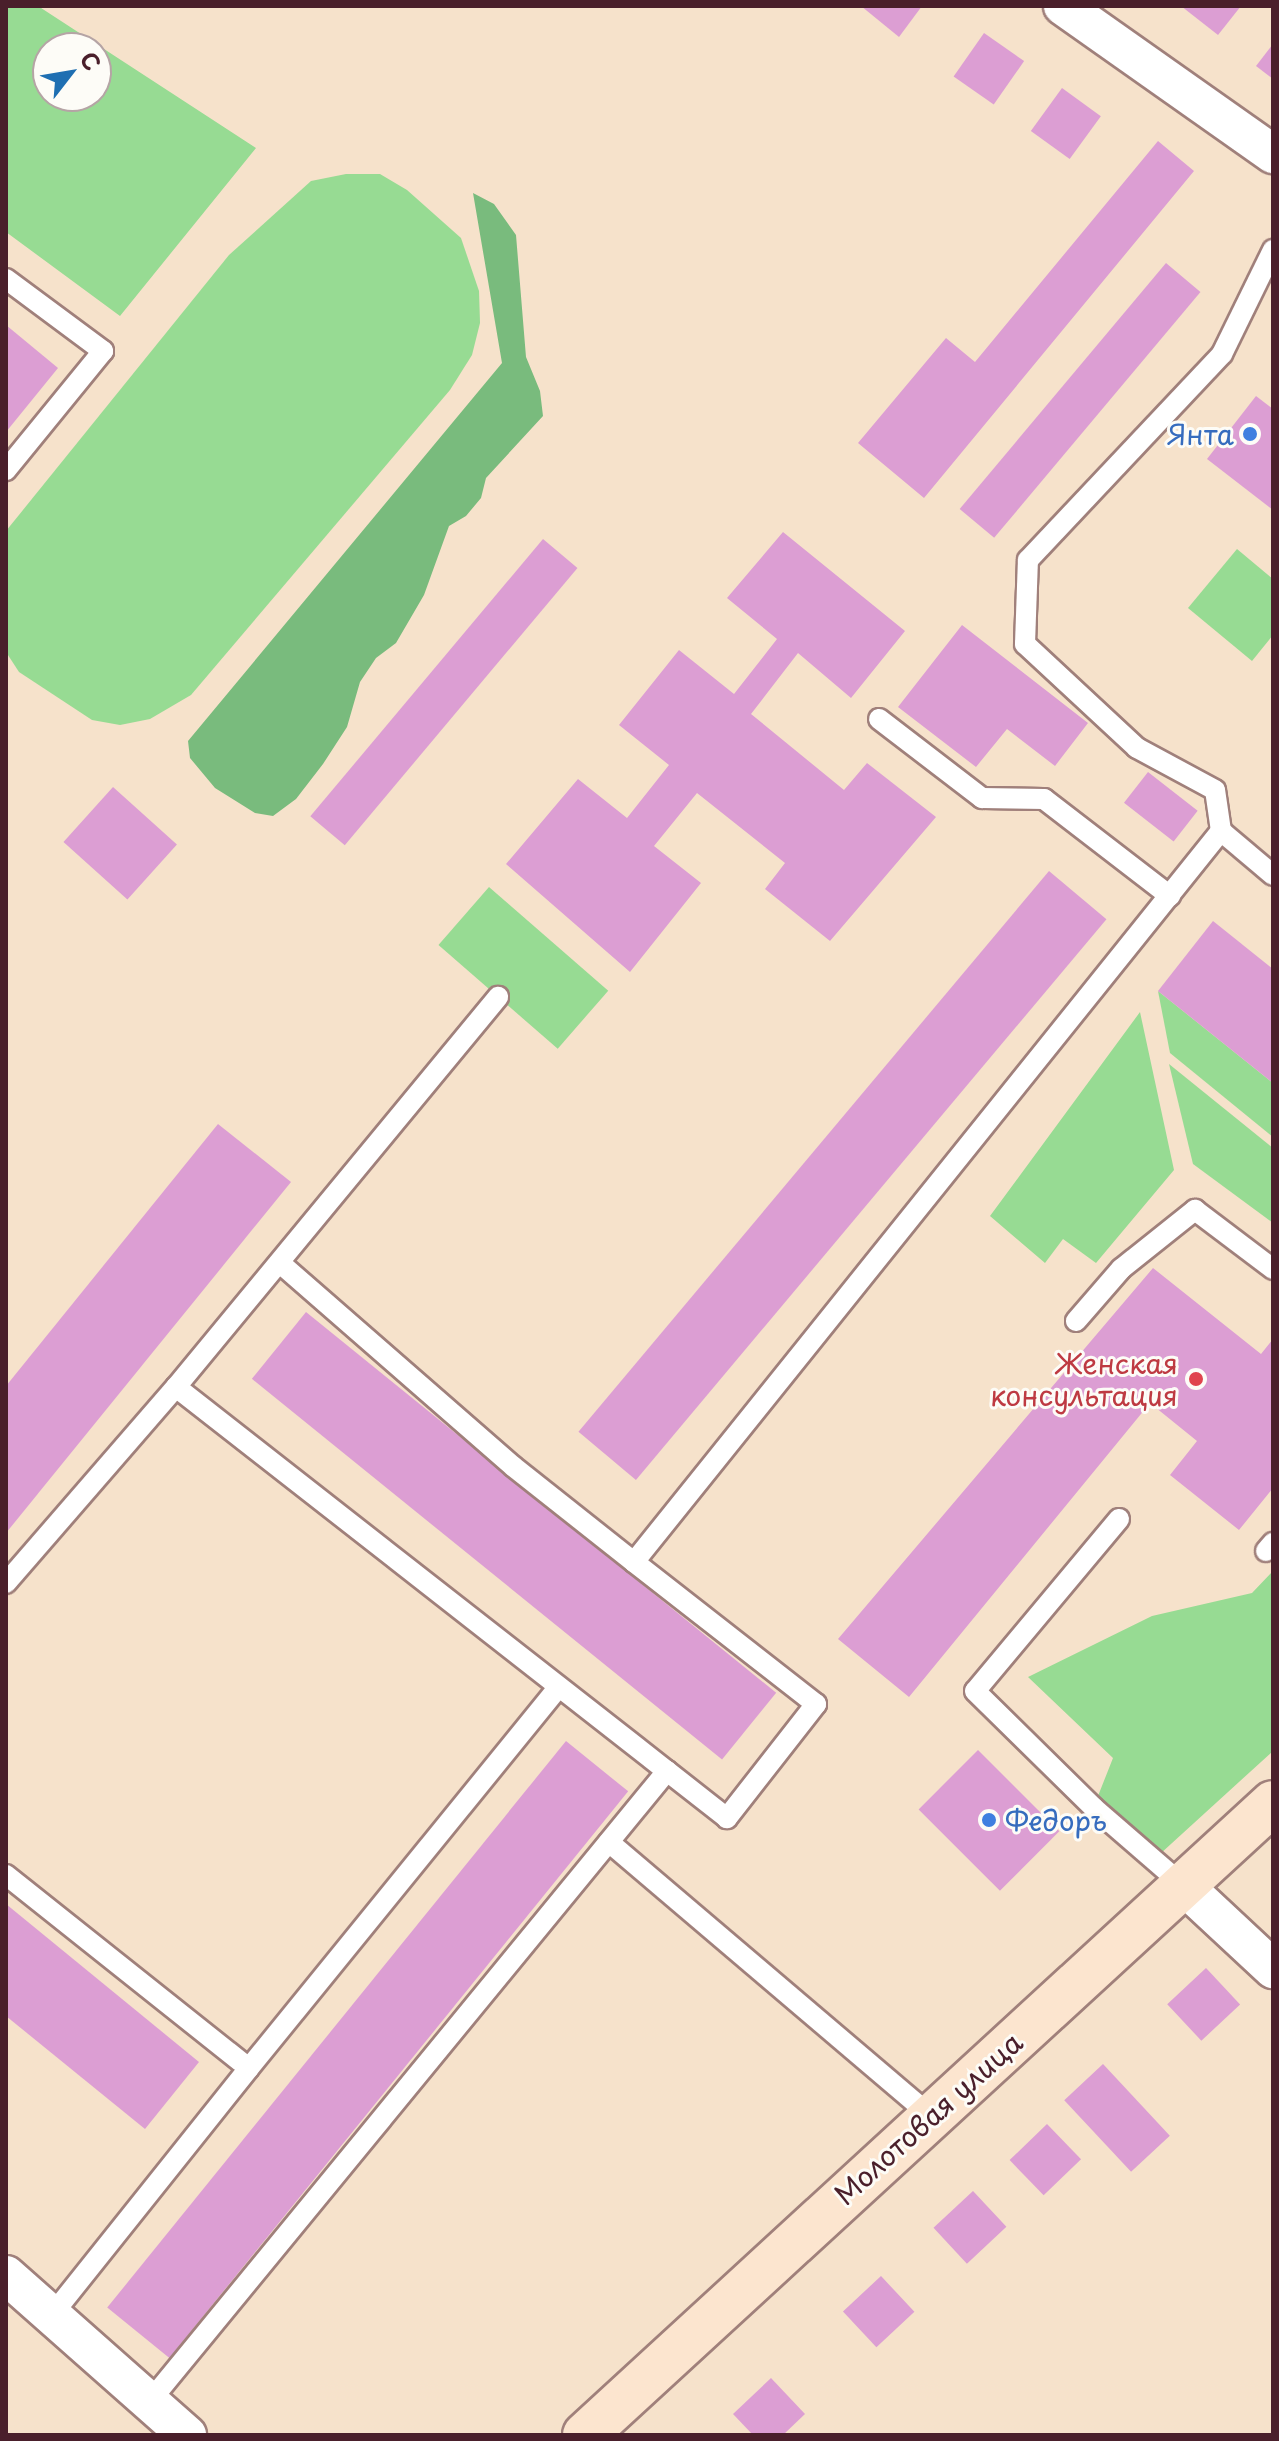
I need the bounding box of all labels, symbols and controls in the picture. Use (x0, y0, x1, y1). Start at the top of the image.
north arrow (32, 32, 112, 112)
text: С (73, 45, 110, 76)
place label: Янта (1167, 417, 1234, 451)
marker: Янта (1241, 425, 1259, 443)
place label: Женская консультация (990, 1346, 1178, 1412)
marker: Женская консультация (1185, 1368, 1207, 1390)
place label: Федоръ (1005, 1803, 1107, 1837)
marker: Федоръ (980, 1811, 998, 1829)
street label: Молотовая улица (827, 2024, 1029, 2212)

